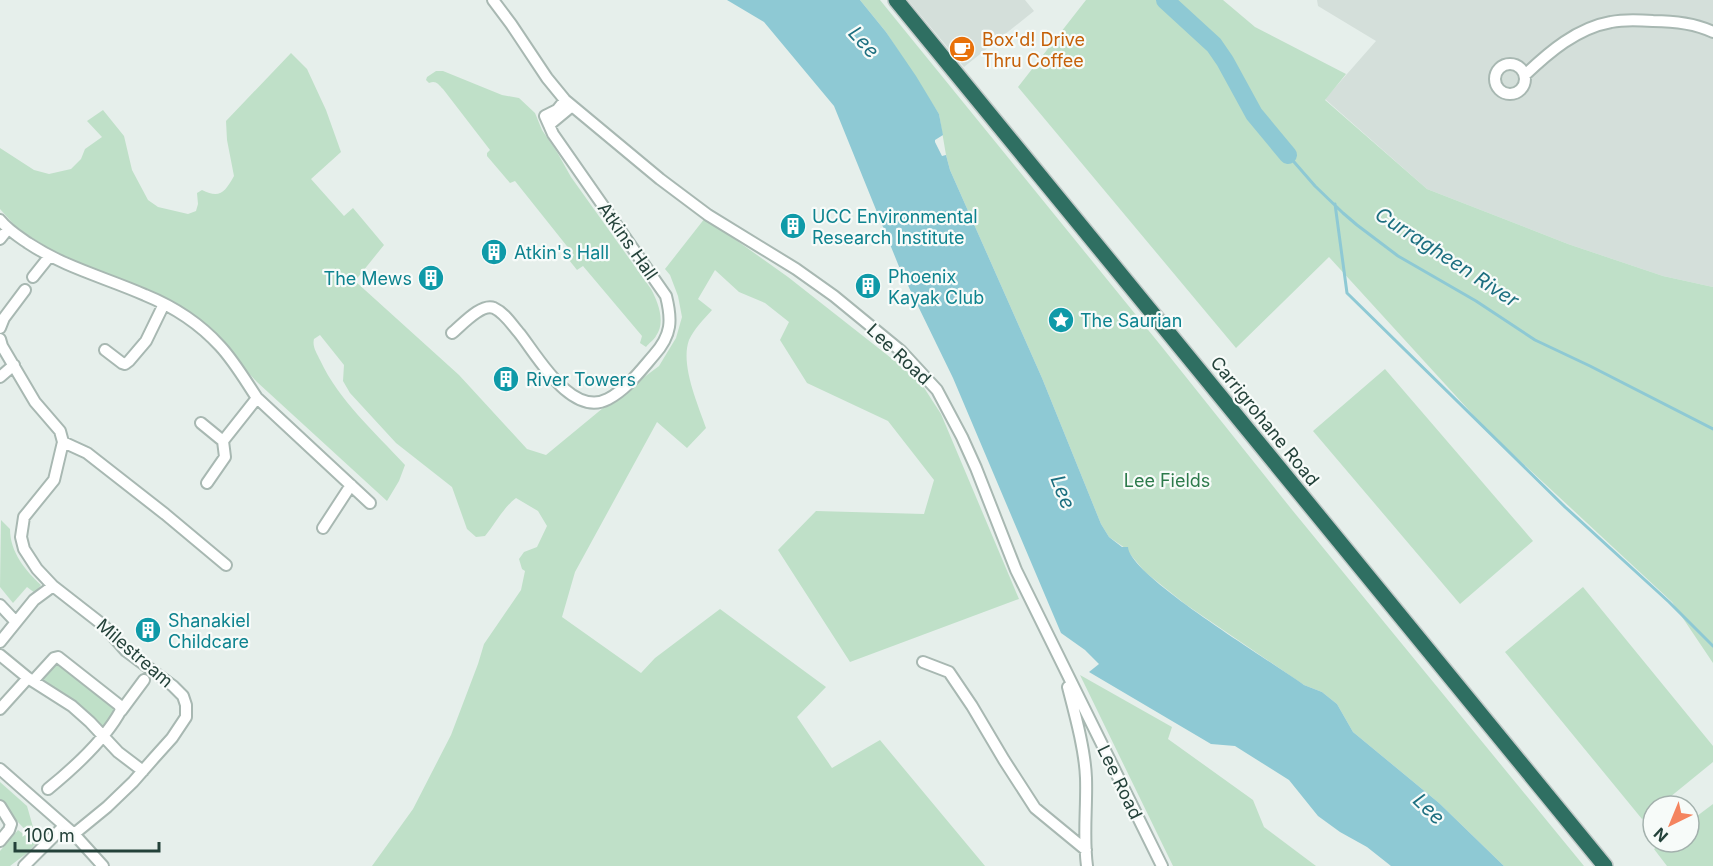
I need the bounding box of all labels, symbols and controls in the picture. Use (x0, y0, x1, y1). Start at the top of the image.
water label: Lee (844, 21, 884, 63)
place label: Box'd! Drive Thru Coffee (982, 29, 1085, 71)
cafe icon: Box'd! Drive Thru Coffee (947, 34, 977, 64)
street label: Atkins Hall (594, 198, 662, 284)
water label: Curragheen River (1371, 202, 1524, 313)
place label: UCC Environmental Research Institute (812, 206, 978, 248)
building icon: UCC Environmental Research Institute (778, 211, 808, 241)
building icon: Atkin's Hall (479, 237, 509, 267)
place label: Atkin's Hall (514, 242, 609, 263)
building icon: The Mews (416, 263, 446, 293)
place label: Phoenix Kayak Club (888, 266, 984, 308)
place label: The Mews (324, 268, 412, 289)
building icon: Phoenix Kayak Club (853, 271, 883, 301)
place icon: The Saurian (1046, 305, 1076, 335)
place label: The Saurian (1080, 310, 1182, 331)
street label: Lee Road (863, 319, 935, 389)
street label: Carrigrohane Road (1206, 352, 1324, 490)
building icon: River Towers (491, 364, 521, 394)
place label: River Towers (526, 369, 636, 390)
park label: Lee Fields (1124, 470, 1210, 491)
water label: Lee (1046, 472, 1080, 512)
place label: Shanakiel Childcare (168, 610, 250, 652)
street label: Milestream (93, 614, 177, 692)
building icon: Shanakiel Childcare (133, 615, 163, 645)
street label: Lee Road (1093, 742, 1147, 822)
water label: Lee (1408, 788, 1450, 830)
north arrow (1641, 794, 1701, 854)
scale bar (15, 815, 159, 853)
text: N (1649, 823, 1672, 846)
text: 100 m (24, 825, 75, 846)

